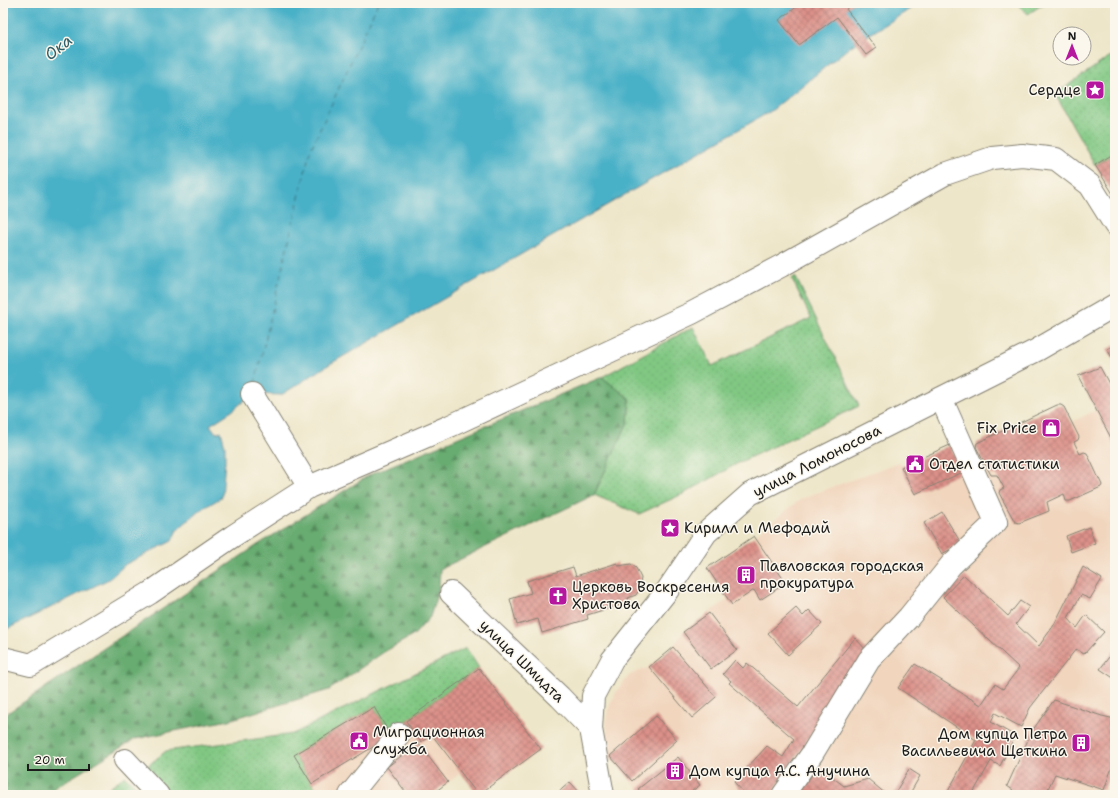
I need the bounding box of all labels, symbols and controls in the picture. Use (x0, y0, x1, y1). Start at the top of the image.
north arrow (1052, 26, 1092, 66)
text: N (1068, 29, 1077, 44)
water label: Ока (40, 30, 77, 65)
place icon: Сердце (1084, 79, 1106, 101)
place label: Сердце (1028, 80, 1081, 100)
shop icon: Fix Price (1040, 417, 1062, 439)
place label: Fix Price (977, 418, 1037, 438)
street label: улица Ломоносова (749, 420, 885, 502)
public building icon: Отдел статистики (904, 453, 926, 475)
place label: Отдел статистики (929, 454, 1060, 474)
place icon: Кирилл и Мефодий (659, 517, 681, 539)
place label: Кирилл и Мефодий (684, 518, 830, 538)
place label: Павловская городская прокуратура (760, 556, 924, 593)
building icon: Павловская городская прокуратура (735, 564, 757, 586)
place label: Церковь Воскресения Христова (572, 577, 729, 614)
church icon: Церковь Воскресения Христова (547, 585, 569, 607)
street label: улица Шмидта (475, 615, 569, 707)
place label: Миграционная служба (373, 722, 485, 759)
place label: Дом купца Петра Васильевича Щеткина (901, 724, 1068, 761)
public building icon: Миграционная служба (348, 730, 370, 752)
building icon: Дом купца Петра Васильевича Щеткина (1070, 732, 1092, 754)
scale bar (28, 746, 89, 772)
text: 20 m (34, 752, 65, 768)
building icon: Дом купца А.С. Анучина (664, 760, 686, 782)
place label: Дом купца А.С. Анучина (689, 761, 871, 781)

